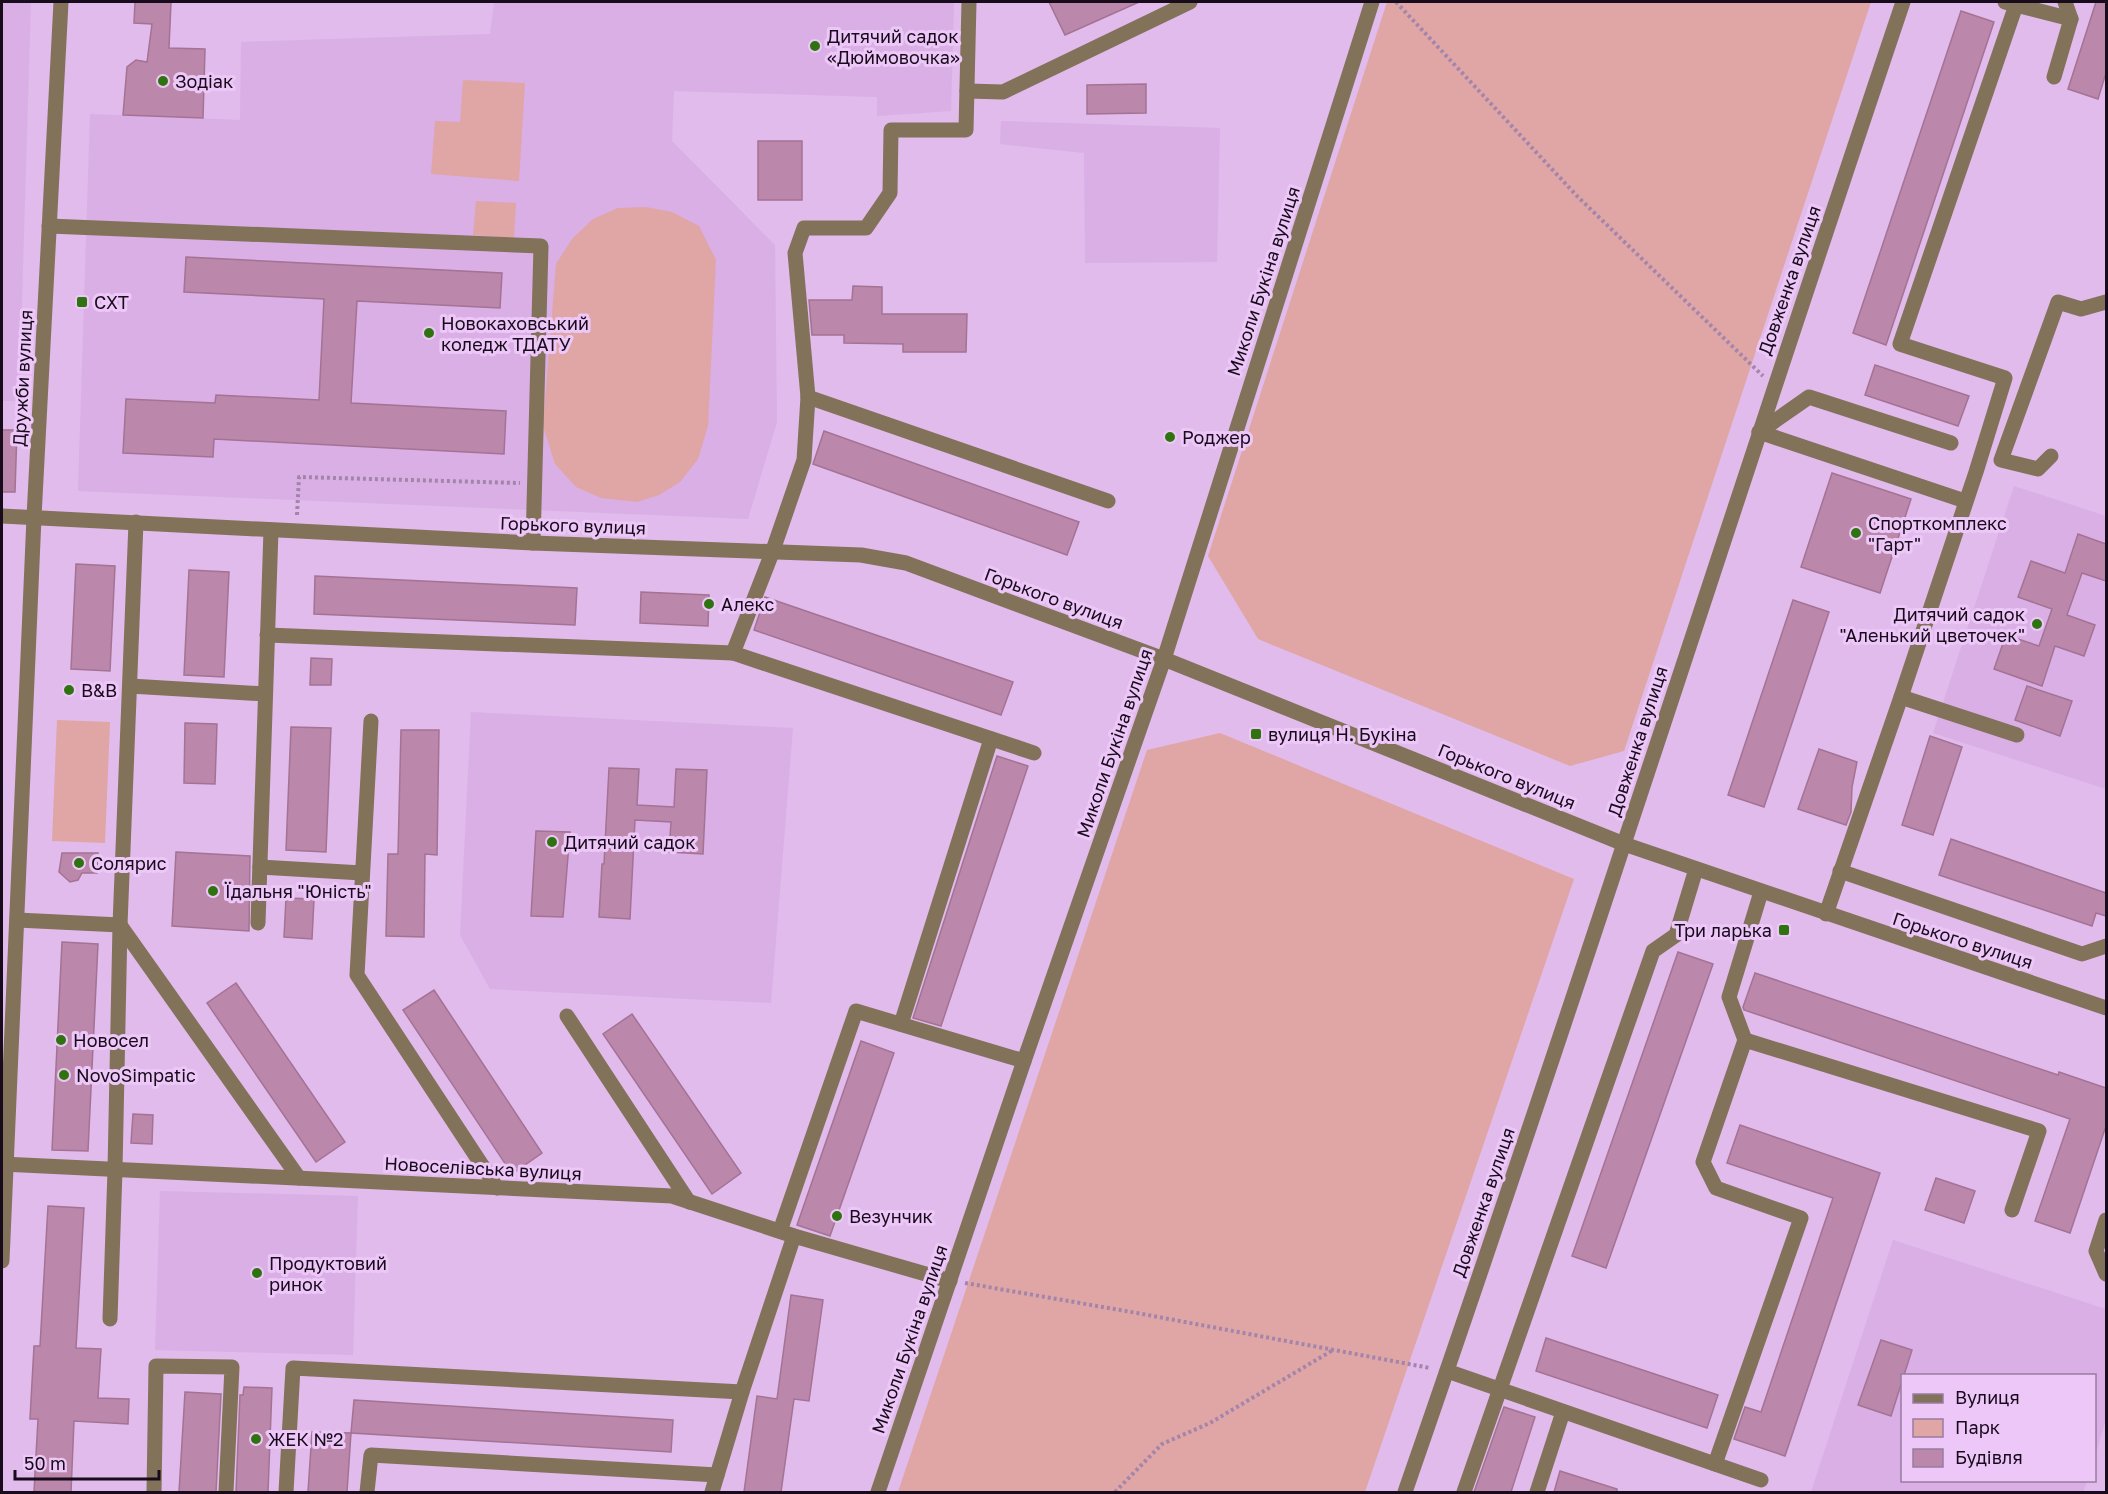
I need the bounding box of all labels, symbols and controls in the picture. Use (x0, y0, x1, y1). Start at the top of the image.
place label: Дитячий садок «Дюймовочка» (827, 25, 960, 68)
marker: Дитячий садок «Дюймовочка» (808, 39, 822, 53)
place label: Зодіак (175, 70, 233, 92)
marker: Зодіак (156, 74, 170, 88)
street label: Миколи Букіна вулиця (1222, 183, 1304, 379)
street label: Довженка вулиця (1753, 202, 1825, 358)
place label: СХТ (94, 291, 129, 313)
marker: СХТ (75, 295, 89, 309)
street label: Дружби вулиця (7, 309, 37, 447)
place label: Новокаховський коледж ТДАТУ (441, 312, 589, 355)
marker: Новокаховський коледж ТДАТУ (422, 326, 436, 340)
place label: Роджер (1182, 426, 1251, 448)
marker: Роджер (1163, 430, 1177, 444)
street label: Горького вулиця (500, 511, 646, 539)
place label: Спорткомплекс "Гарт" (1868, 512, 2007, 555)
marker: Спорткомплекс "Гарт" (1849, 526, 1863, 540)
street label: Горького вулиця (982, 563, 1126, 633)
place label: Алекс (721, 593, 774, 615)
marker: Алекс (702, 597, 716, 611)
place label: Дитячий садок "Аленький цветочек" (1840, 603, 2025, 646)
marker: Дитячий садок "Аленький цветочек" (2030, 617, 2044, 631)
street label: Миколи Букіна вулиця (1071, 646, 1157, 840)
street label: Довженка вулиця (1602, 663, 1672, 819)
place label: В&В (81, 679, 117, 701)
marker: В&В (62, 683, 76, 697)
place label: вулиця Н. Букіна (1268, 723, 1417, 745)
marker: вулиця Н. Букіна (1249, 727, 1263, 741)
street label: Горького вулиця (1435, 738, 1579, 814)
place label: Дитячий садок (564, 831, 696, 853)
marker: Дитячий садок (545, 835, 559, 849)
place label: Солярис (91, 852, 167, 874)
marker: Солярис (72, 856, 86, 870)
place label: Їдальня "Юність" (224, 880, 372, 902)
marker: Їдальня "Юність" (206, 884, 220, 898)
street label: Горького вулиця (1890, 907, 2036, 973)
place label: Три ларька (1674, 919, 1772, 941)
marker: Три ларька (1777, 923, 1791, 937)
place label: Новосел (73, 1029, 149, 1051)
marker: Новосел (54, 1033, 68, 1047)
place label: NovoSimpatic (76, 1064, 196, 1086)
marker: NovoSimpatic (57, 1068, 71, 1082)
street label: Довженка вулиця (1447, 1124, 1519, 1280)
street label: Новоселівська вулиця (384, 1152, 582, 1184)
place label: Везунчик (849, 1205, 933, 1227)
marker: Везунчик (830, 1209, 844, 1223)
street label: Миколи Букіна вулиця (866, 1242, 952, 1436)
place label: Продуктовий ринок (269, 1252, 387, 1295)
marker: Продуктовий ринок (250, 1266, 264, 1280)
legend (1901, 1374, 2096, 1482)
text: Вулиця (1955, 1386, 2020, 1408)
text: Парк (1955, 1416, 2000, 1438)
place label: ЖЕК №2 (268, 1428, 344, 1450)
marker: ЖЕК №2 (249, 1432, 263, 1446)
scale bar (15, 1443, 159, 1481)
text: Будівля (1955, 1446, 2023, 1468)
text: 50 m (24, 1452, 66, 1474)

